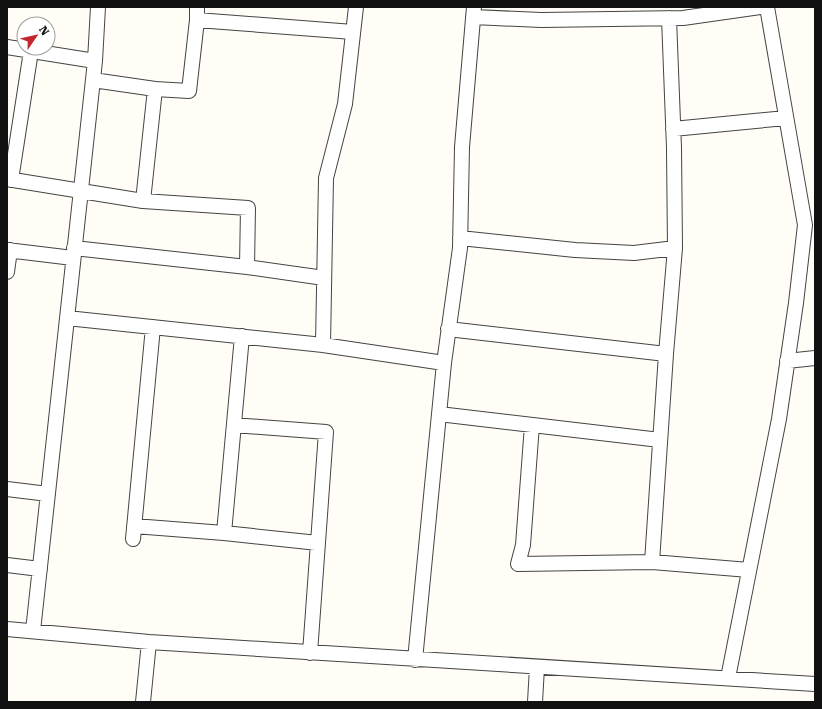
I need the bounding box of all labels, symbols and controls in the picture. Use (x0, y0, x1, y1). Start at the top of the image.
north arrow (16, 16, 56, 56)
text: N (36, 24, 52, 38)

